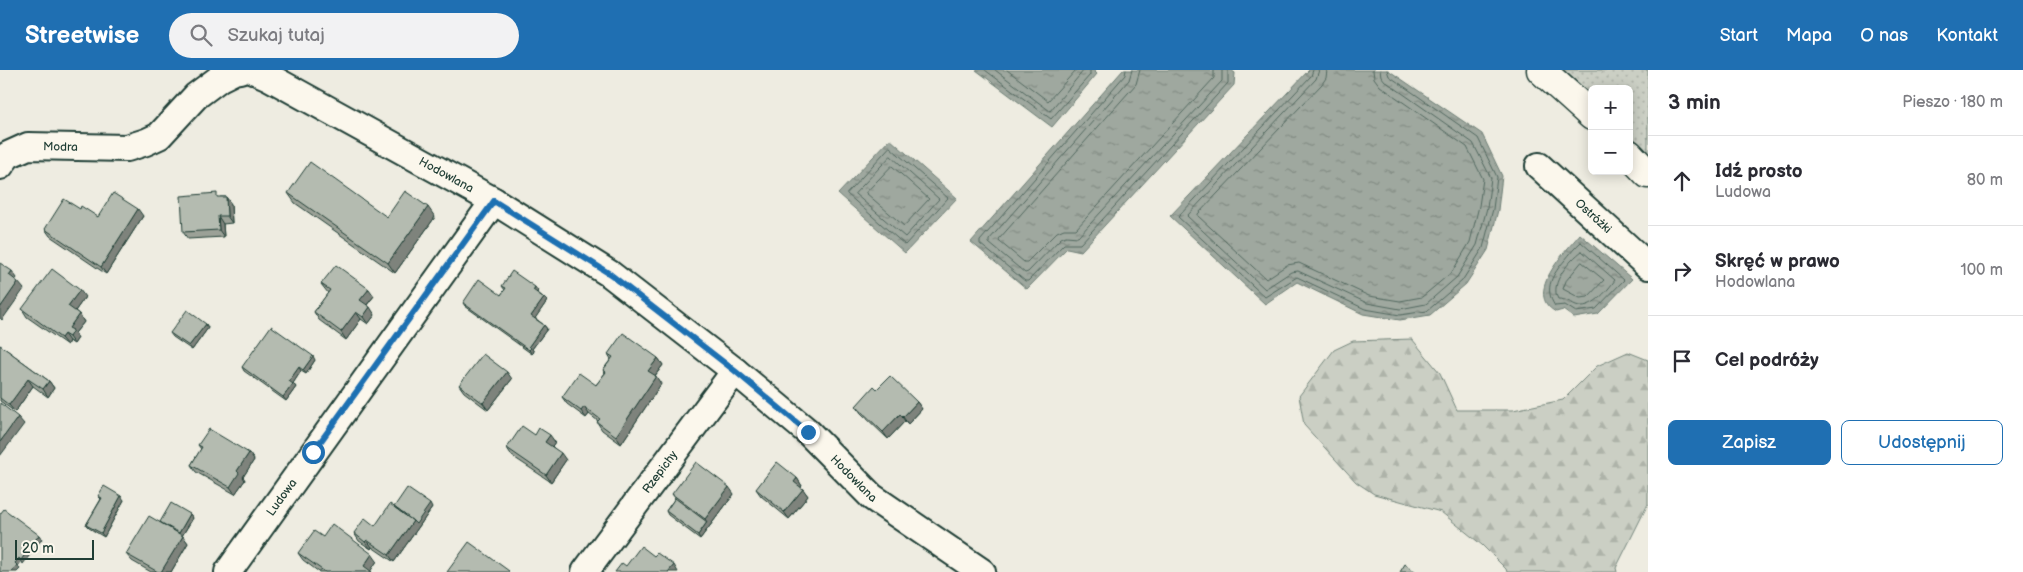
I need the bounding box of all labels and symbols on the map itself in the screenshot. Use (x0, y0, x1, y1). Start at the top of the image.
street label: Modra (43, 139, 78, 155)
street label: Hodowlana (416, 154, 477, 196)
street label: Ostróżki (1572, 196, 1615, 237)
route end (797, 421, 820, 444)
route start (302, 441, 325, 464)
street label: Rzepichy (639, 447, 681, 496)
street label: Hodowlana (827, 452, 880, 506)
street label: Ludowa (263, 476, 300, 519)
scale bar (15, 537, 94, 560)

